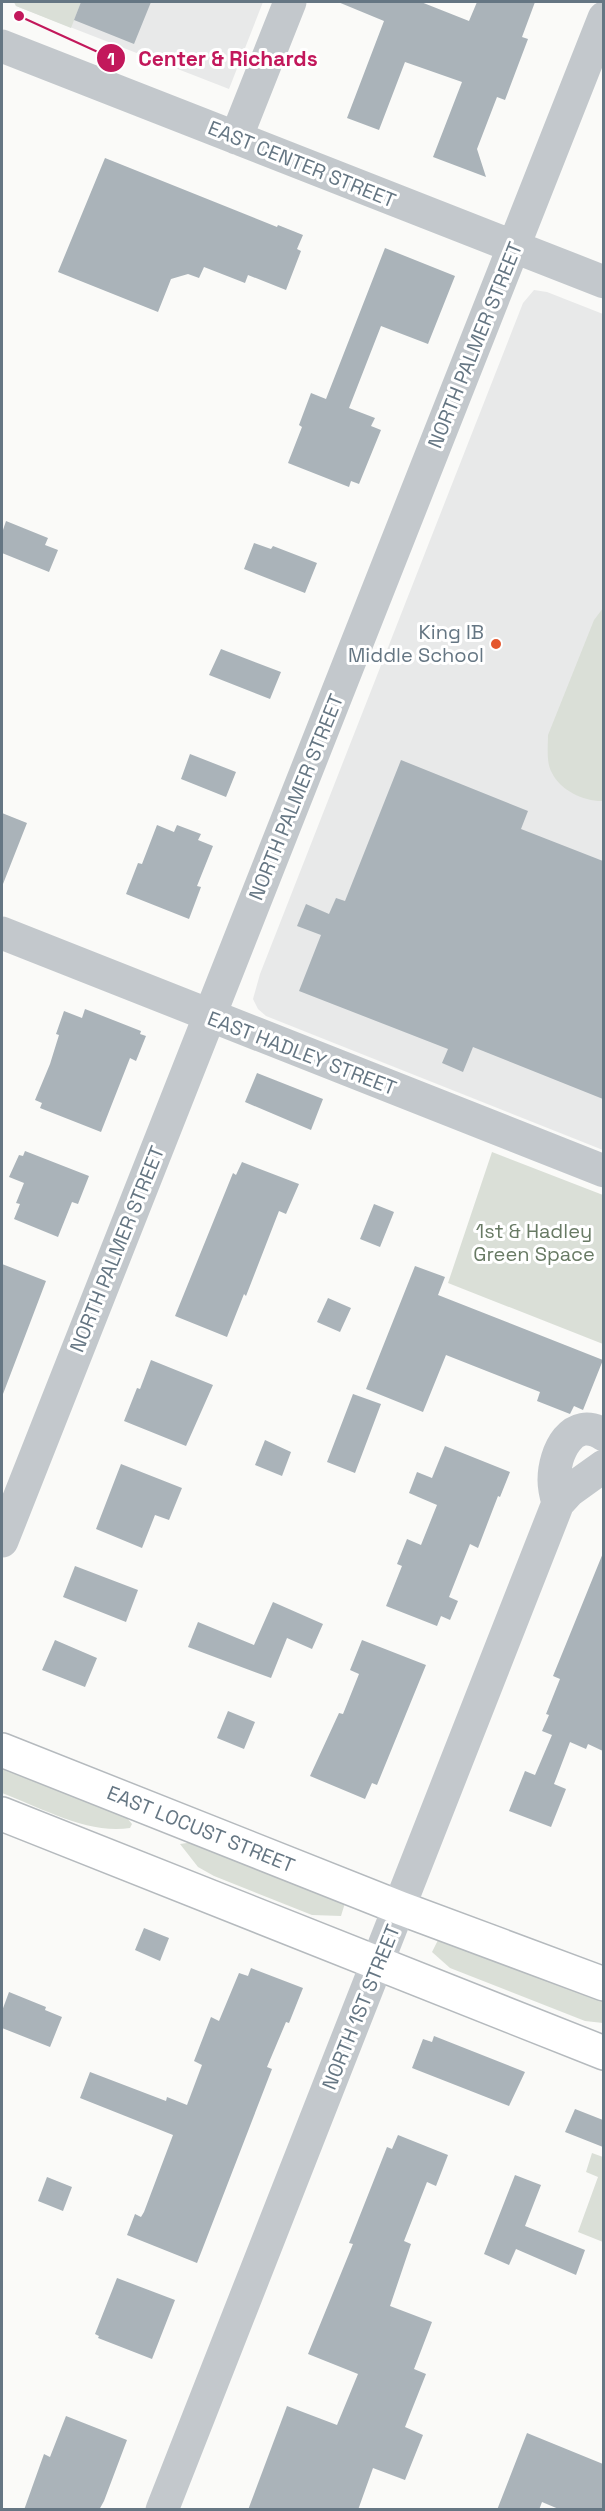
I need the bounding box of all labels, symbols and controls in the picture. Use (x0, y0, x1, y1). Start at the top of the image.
callout: Center & Richards (96, 39, 329, 78)
text: Center & Richards (138, 45, 318, 72)
text: 1 (107, 47, 115, 70)
street label: EAST CENTER STREET (204, 114, 400, 214)
street label: NORTH PALMER STREET (422, 238, 528, 452)
place label: King IB Middle School (348, 619, 484, 668)
marker: King IB Middle School (489, 637, 503, 651)
street label: NORTH PALMER STREET (243, 690, 349, 904)
street label: EAST HADLEY STREET (204, 1005, 400, 1101)
street label: NORTH PALMER STREET (64, 1142, 170, 1356)
park label: 1st & Hadley Green Space (473, 1218, 595, 1267)
street label: EAST LOCUST STREET (103, 1779, 299, 1879)
street label: NORTH 1ST STREET (316, 1920, 406, 2093)

